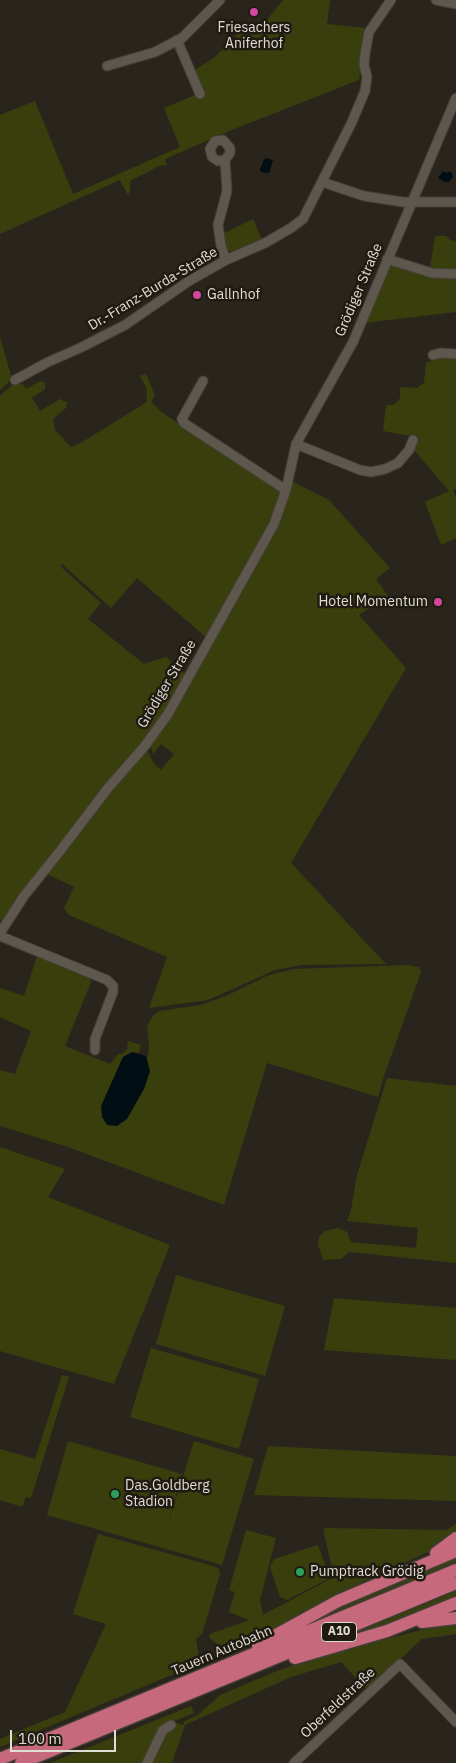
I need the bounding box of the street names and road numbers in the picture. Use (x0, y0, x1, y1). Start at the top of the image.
street label: Grödiger Straße (332, 241, 386, 339)
street label: Dr.-Franz-Burda-Straße (85, 244, 221, 334)
street label: Grödiger Straße (134, 637, 200, 731)
street label: Tauern Autobahn (169, 1622, 275, 1680)
road number: A10 (322, 1622, 356, 1641)
street label: Oberfeldstraße (297, 1664, 379, 1742)

